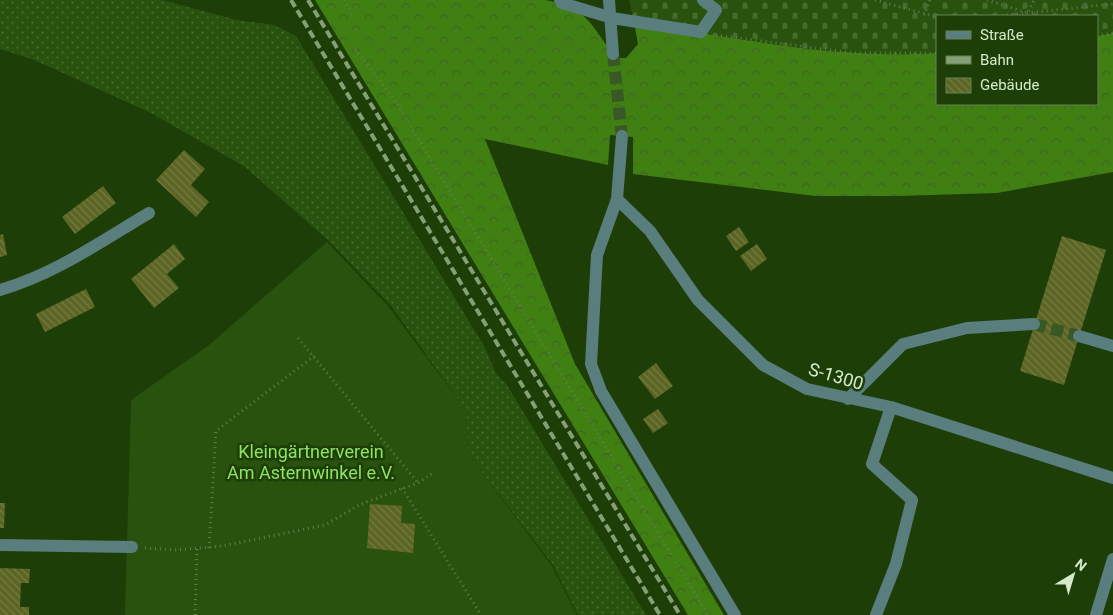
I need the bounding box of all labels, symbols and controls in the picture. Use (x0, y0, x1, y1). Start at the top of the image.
legend (936, 15, 1098, 105)
text: Straße (980, 26, 1024, 44)
text: Bahn (980, 51, 1014, 69)
text: Gebäude (980, 76, 1039, 94)
street label: S-1300 (806, 358, 866, 394)
park label: Kleingärtnerverein Am Asternwinkel e.V. (227, 441, 395, 483)
north arrow (1048, 550, 1098, 600)
text: N (1072, 555, 1090, 574)

